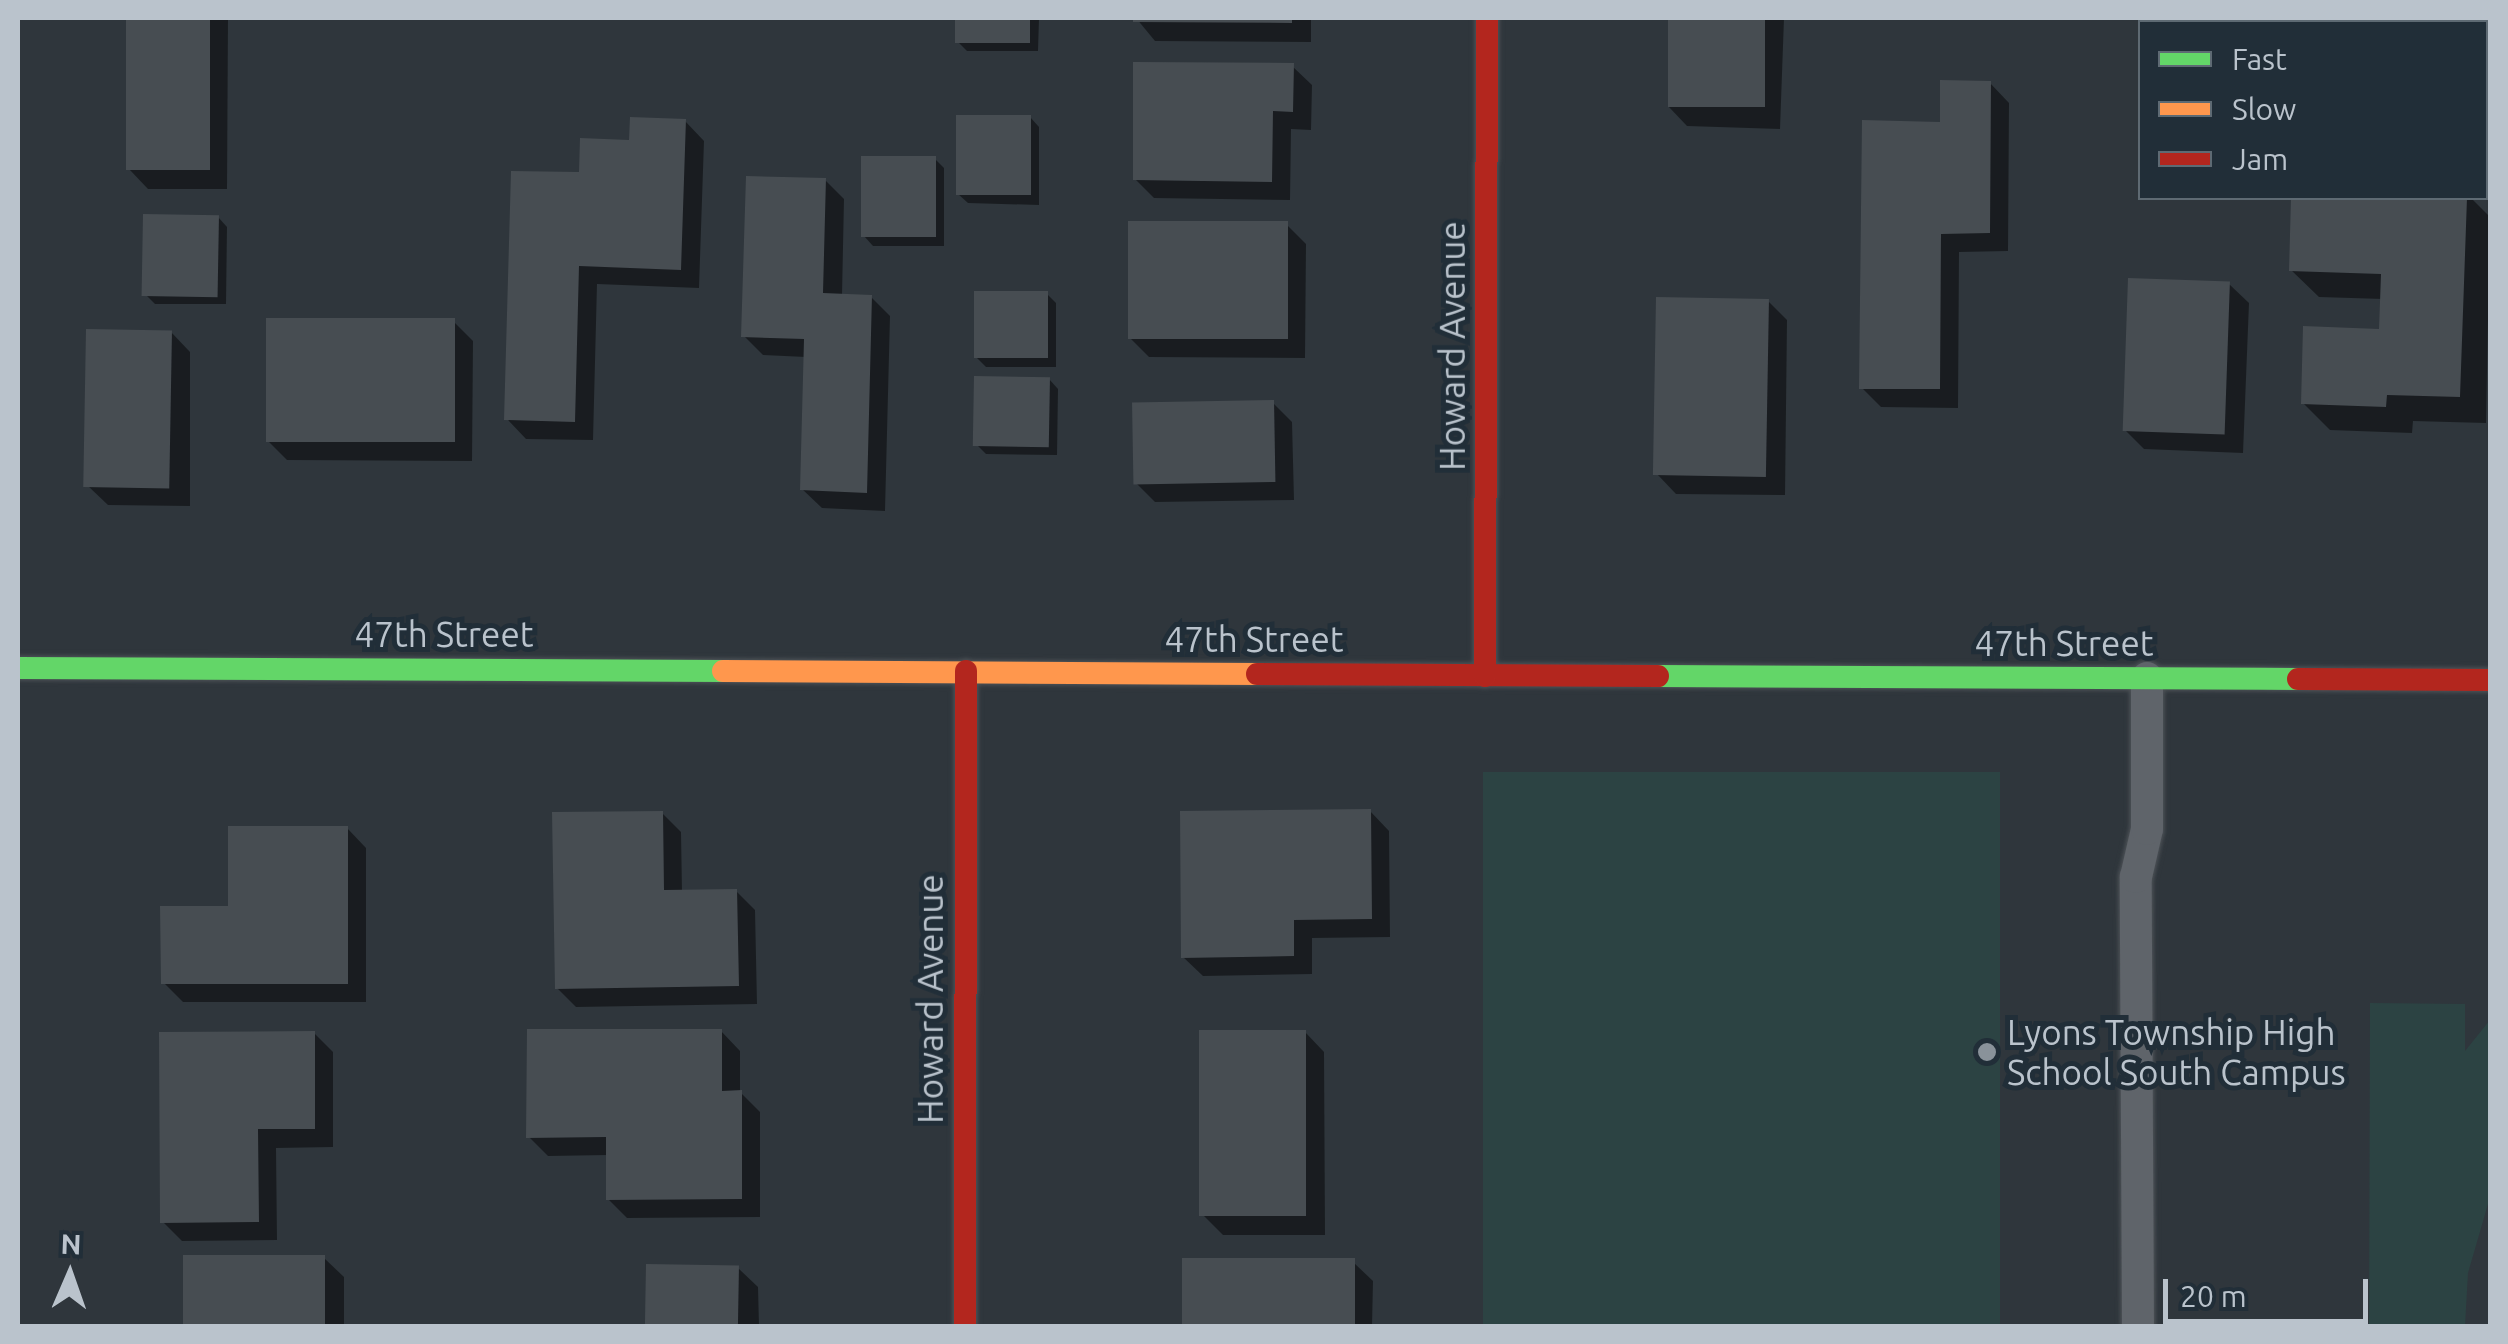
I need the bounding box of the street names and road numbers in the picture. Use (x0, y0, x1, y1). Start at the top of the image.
street label: Howard Avenue (1431, 221, 1473, 471)
street label: 47th Street (355, 613, 533, 655)
street label: 47th Street (1165, 618, 1343, 660)
street label: 47th Street (1975, 622, 2153, 664)
street label: Howard Avenue (909, 874, 951, 1124)

